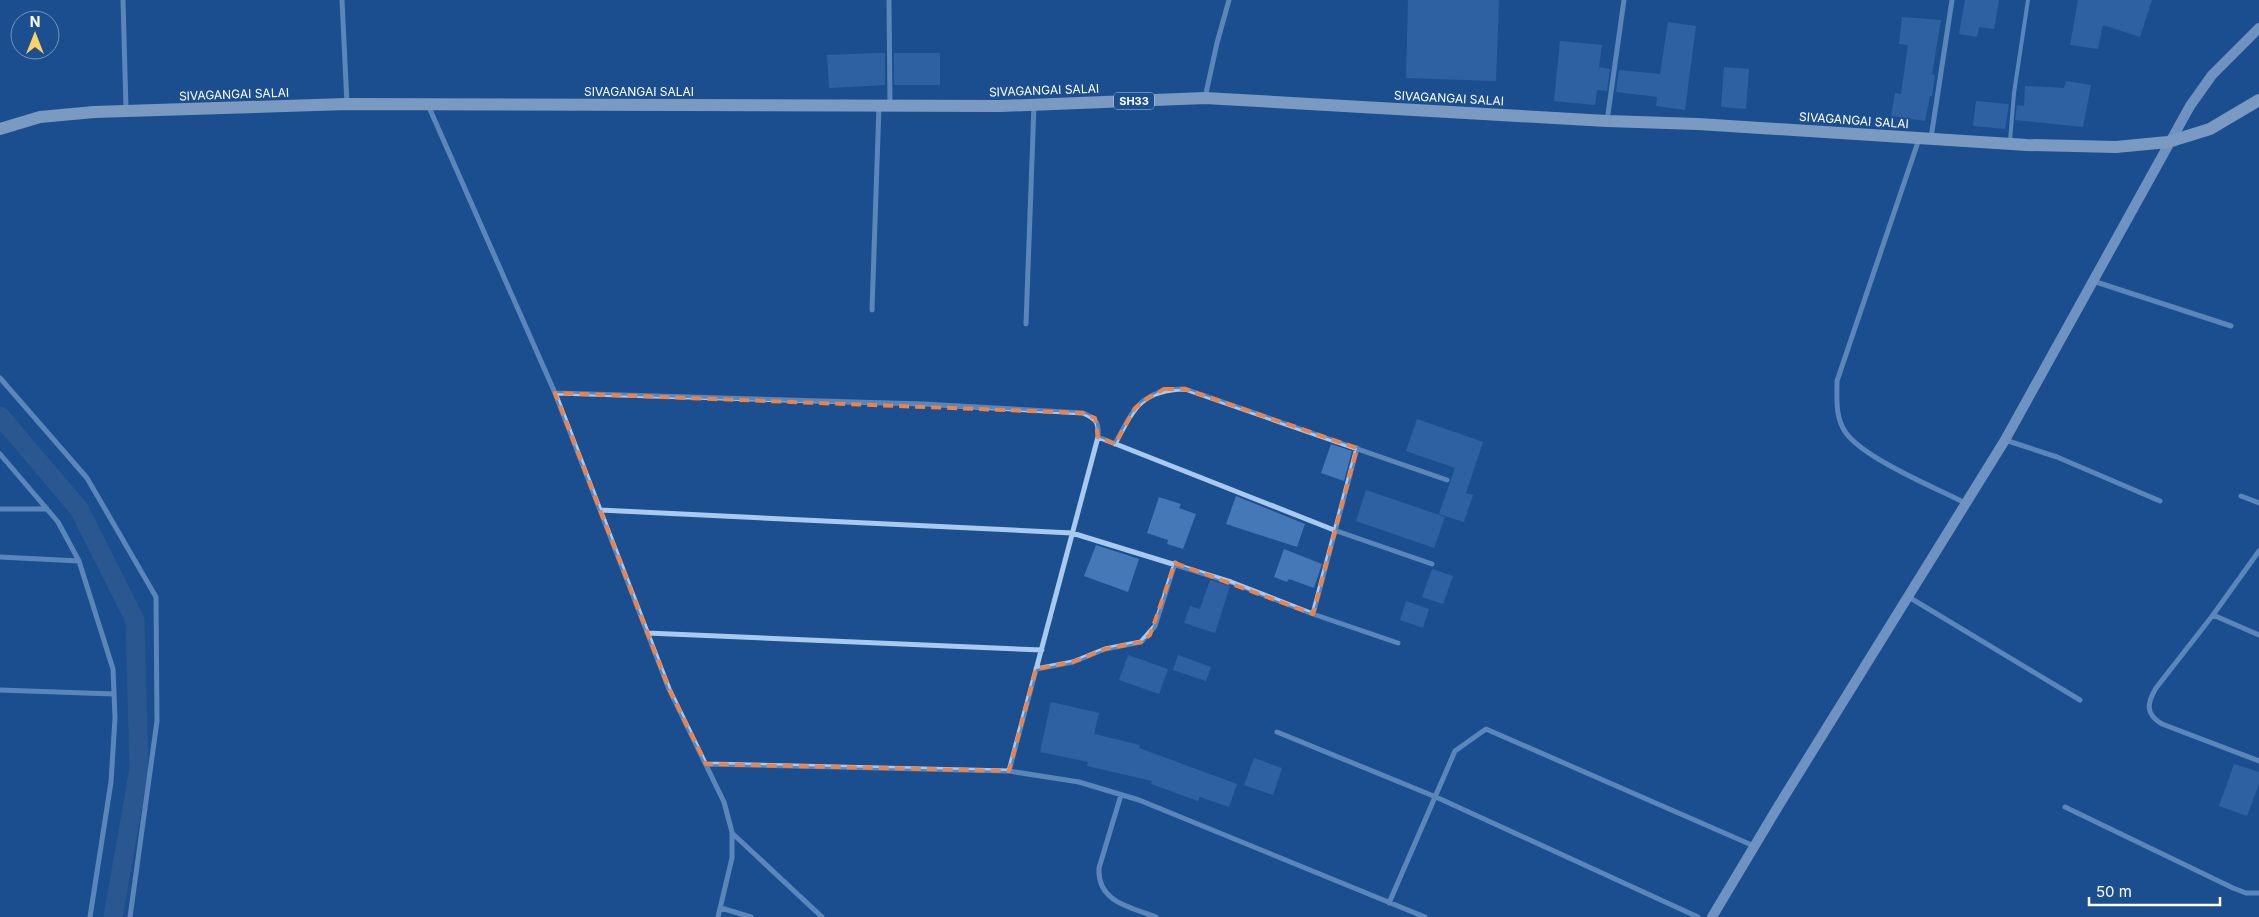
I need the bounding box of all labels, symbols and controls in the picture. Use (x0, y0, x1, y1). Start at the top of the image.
north arrow (10, 10, 60, 60)
text: N (30, 13, 40, 30)
street label: SIVAGANGAI SALAI (989, 81, 1099, 99)
street label: SIVAGANGAI SALAI (584, 84, 694, 99)
street label: SIVAGANGAI SALAI (179, 85, 289, 103)
street label: SIVAGANGAI SALAI (1394, 88, 1504, 108)
road number: SH33 (1114, 92, 1154, 110)
street label: SIVAGANGAI SALAI (1799, 109, 1909, 131)
scale bar (2089, 874, 2220, 906)
text: 50 m (2096, 882, 2132, 901)

